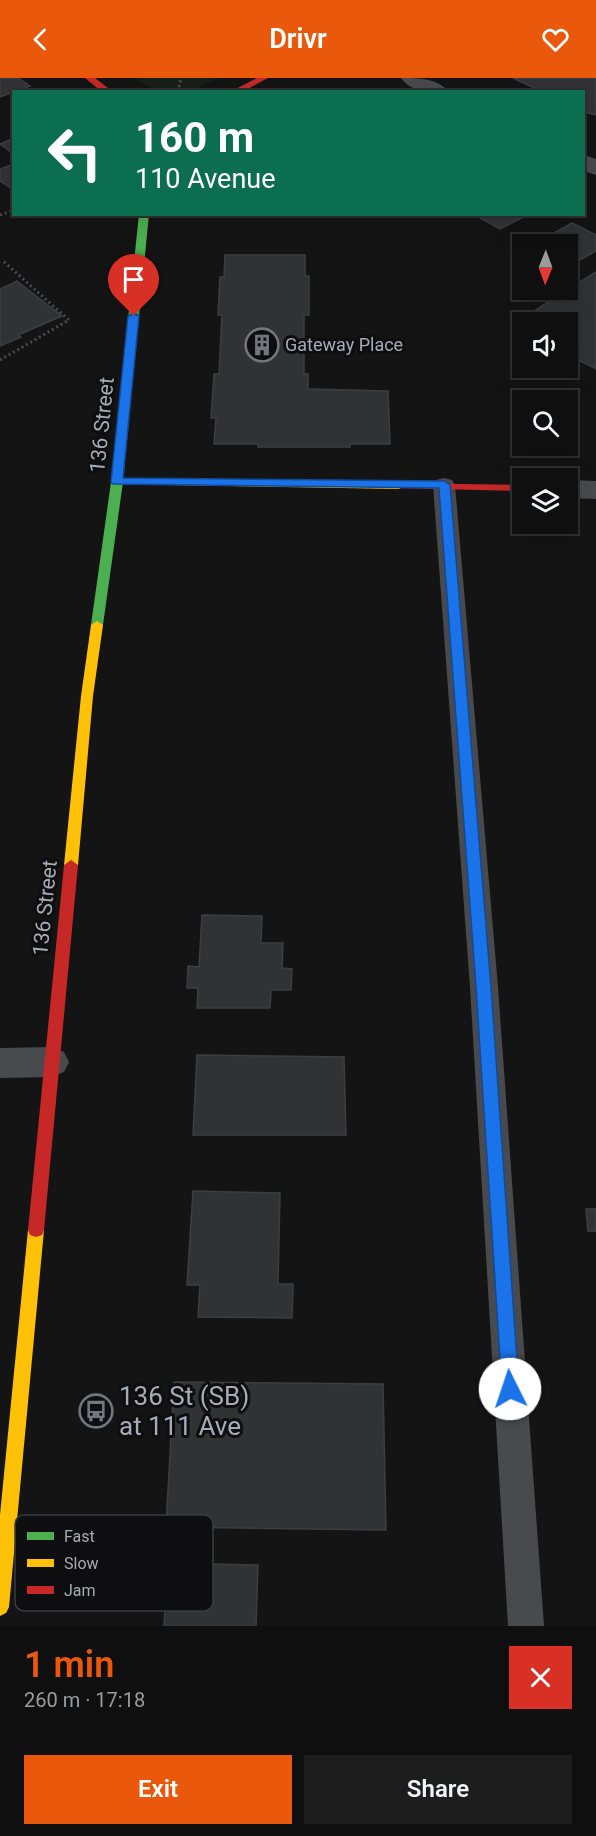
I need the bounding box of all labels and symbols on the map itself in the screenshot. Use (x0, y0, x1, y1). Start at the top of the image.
north arrow (512, 234, 578, 300)
pin (108, 254, 159, 316)
building icon: Gateway Place (244, 327, 280, 363)
place label: Gateway Place (285, 334, 403, 355)
street label: 136 Street (85, 376, 119, 474)
street label: 136 Street (28, 859, 62, 957)
position arrow (478, 1357, 542, 1421)
place label: 136 St (SB) at 111 Ave (119, 1381, 249, 1441)
bus stop icon: 136 St (SB) at 111 Ave (78, 1393, 114, 1429)
legend (15, 1515, 213, 1611)
text: Fast (64, 1527, 95, 1546)
text: Slow (64, 1554, 99, 1573)
text: Jam (64, 1581, 96, 1600)

